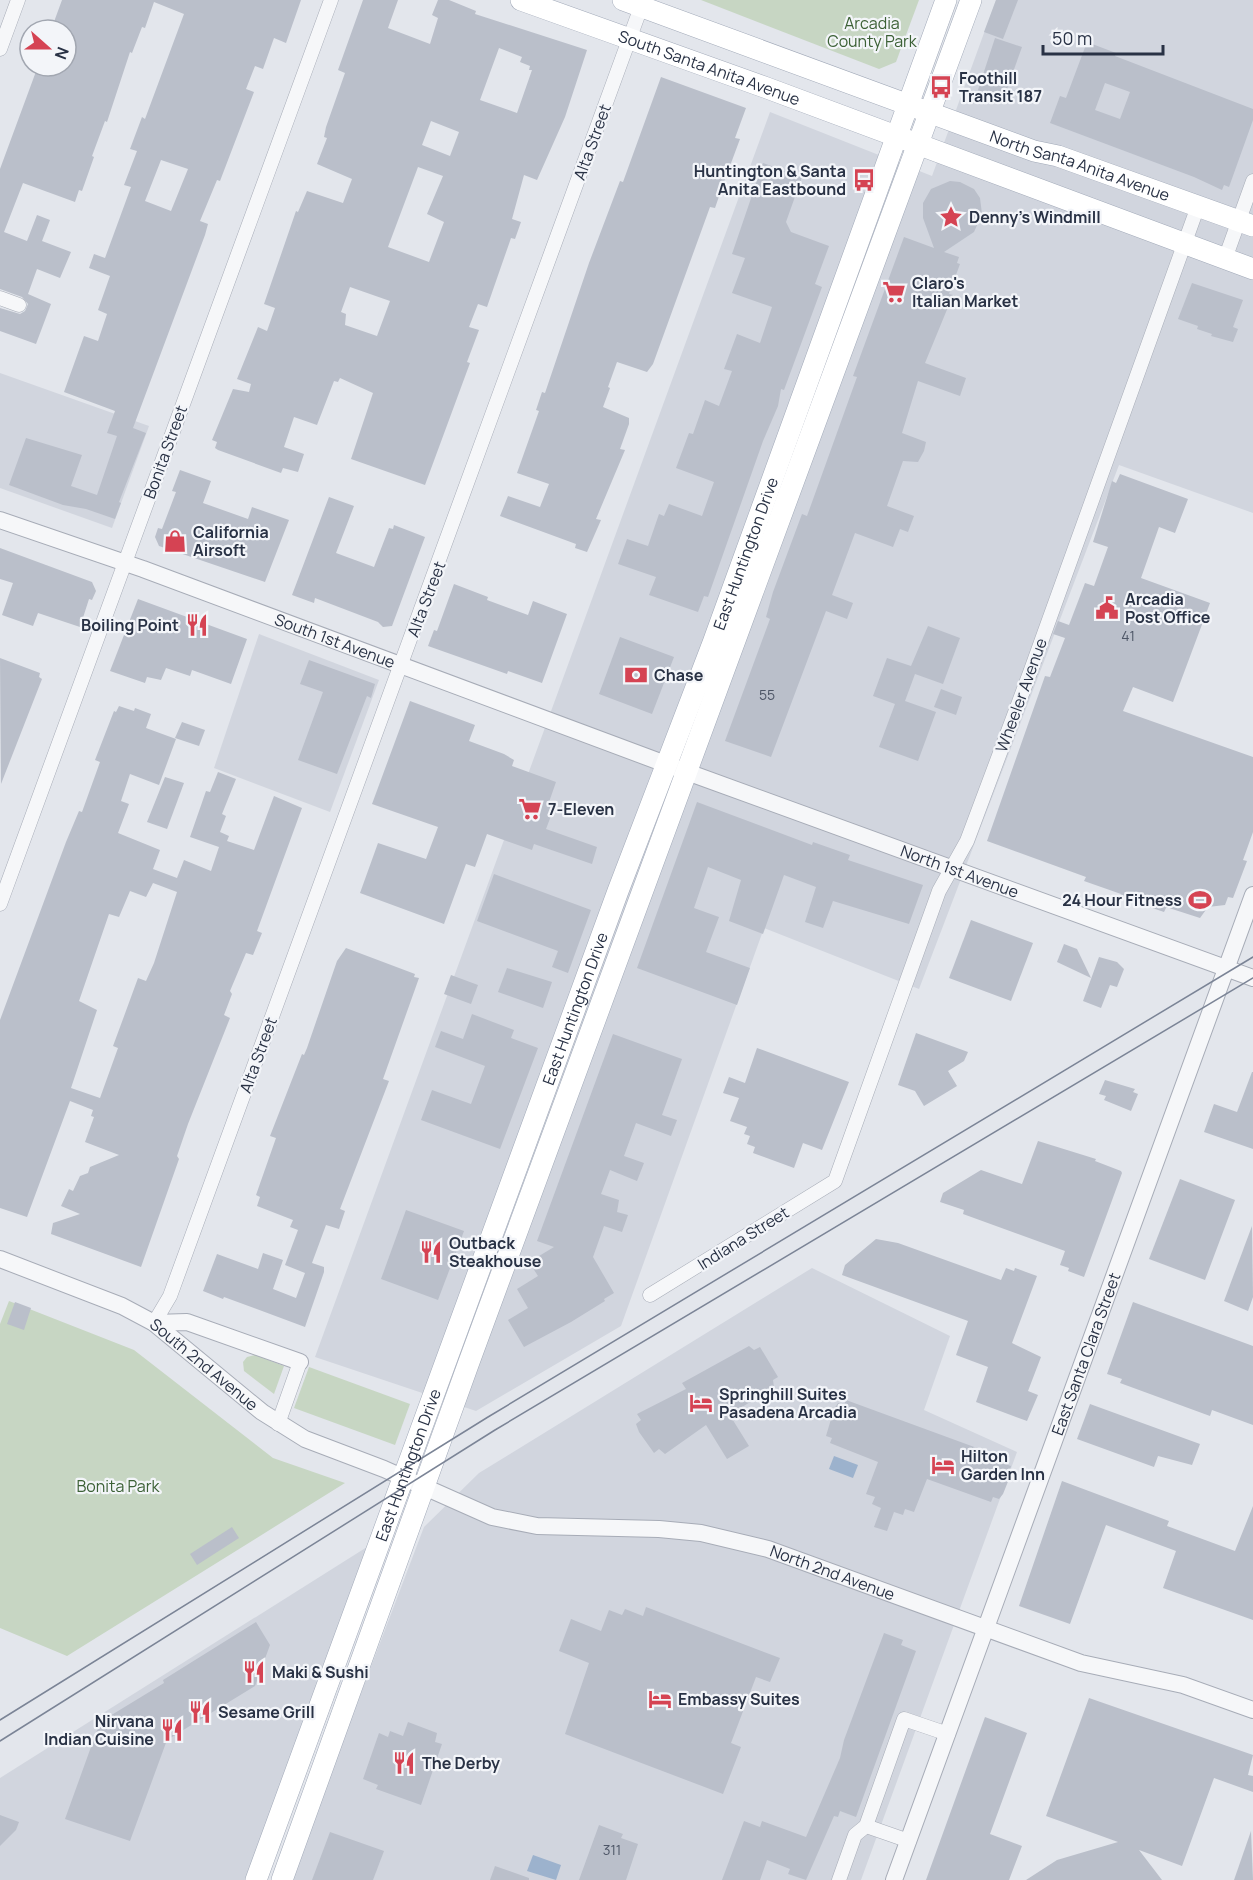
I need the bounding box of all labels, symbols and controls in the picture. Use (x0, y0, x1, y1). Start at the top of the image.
park label: Arcadia County Park (827, 12, 918, 52)
north arrow (18, 18, 78, 78)
scale bar (1043, 18, 1163, 56)
street label: South Santa Anita Avenue (615, 25, 803, 110)
text: 50 m (1052, 26, 1092, 50)
text: N (50, 44, 74, 63)
place label: Foothill Transit 187 (959, 67, 1042, 107)
bus stop icon: Foothill Transit 187 (928, 74, 954, 100)
street label: Alta Street (568, 101, 616, 183)
street label: North Santa Anita Avenue (987, 125, 1173, 206)
place label: Huntington & Santa Anita Eastbound (694, 160, 846, 200)
bus stop icon: Huntington & Santa Anita Eastbound (851, 167, 877, 193)
place icon: Denny's Windmill (938, 204, 964, 230)
place label: Denny's Windmill (969, 206, 1101, 228)
place label: Claro's Italian Market (912, 272, 1018, 312)
supermarket icon: Claro's Italian Market (881, 279, 907, 305)
street label: Bonita Street (138, 402, 192, 502)
street label: East Huntington Drive (708, 474, 783, 633)
place label: California Airsoft (193, 521, 269, 561)
shop icon: California Airsoft (162, 528, 188, 554)
street label: Alta Street (402, 558, 450, 640)
place label: Arcadia Post Office (1125, 588, 1211, 628)
public building icon: Arcadia Post Office (1094, 595, 1120, 621)
street label: South 1st Avenue (272, 608, 398, 673)
restaurant icon: Boiling Point (184, 612, 210, 638)
place label: Boiling Point (81, 614, 179, 636)
house number: 41 (1121, 626, 1135, 645)
street label: Wheeler Avenue (990, 635, 1052, 755)
bank icon: Chase (623, 662, 649, 688)
place label: Chase (654, 664, 704, 686)
house number: 55 (759, 685, 775, 704)
supermarket icon: 7-Eleven (517, 796, 543, 822)
place label: 7-Eleven (548, 798, 614, 820)
street label: North 1st Avenue (897, 840, 1022, 903)
sports icon: 24 Hour Fitness (1187, 887, 1213, 913)
place label: 24 Hour Fitness (1062, 889, 1182, 911)
street label: East Huntington Drive (537, 929, 613, 1088)
street label: Alta Street (234, 1014, 282, 1096)
street label: Indiana Street (693, 1201, 793, 1275)
place label: Outback Steakhouse (449, 1232, 542, 1272)
restaurant icon: Outback Steakhouse (418, 1239, 444, 1265)
street label: East Santa Clara Street (1046, 1270, 1125, 1438)
street label: South 2nd Avenue (145, 1313, 263, 1415)
place label: Springhill Suites Pasadena Arcadia (719, 1383, 857, 1423)
street label: East Huntington Drive (370, 1386, 446, 1544)
hotel icon: Springhill Suites Pasadena Arcadia (688, 1390, 714, 1416)
place label: Hilton Garden Inn (961, 1445, 1045, 1485)
hotel icon: Hilton Garden Inn (930, 1452, 956, 1478)
park label: Bonita Park (77, 1475, 161, 1497)
street label: North 2nd Avenue (767, 1540, 898, 1605)
restaurant icon: Maki & Sushi (241, 1659, 267, 1685)
place label: Maki & Sushi (272, 1661, 369, 1683)
hotel icon: Embassy Suites (647, 1686, 673, 1712)
place label: Embassy Suites (678, 1688, 800, 1710)
restaurant icon: Sesame Grill (187, 1699, 213, 1725)
place label: Sesame Grill (218, 1701, 315, 1723)
place label: Nirvana Indian Cuisine (44, 1710, 154, 1750)
restaurant icon: Nirvana Indian Cuisine (159, 1717, 185, 1743)
restaurant icon: The Derby (391, 1750, 417, 1776)
place label: The Derby (422, 1752, 500, 1774)
house number: 311 (603, 1840, 621, 1859)

